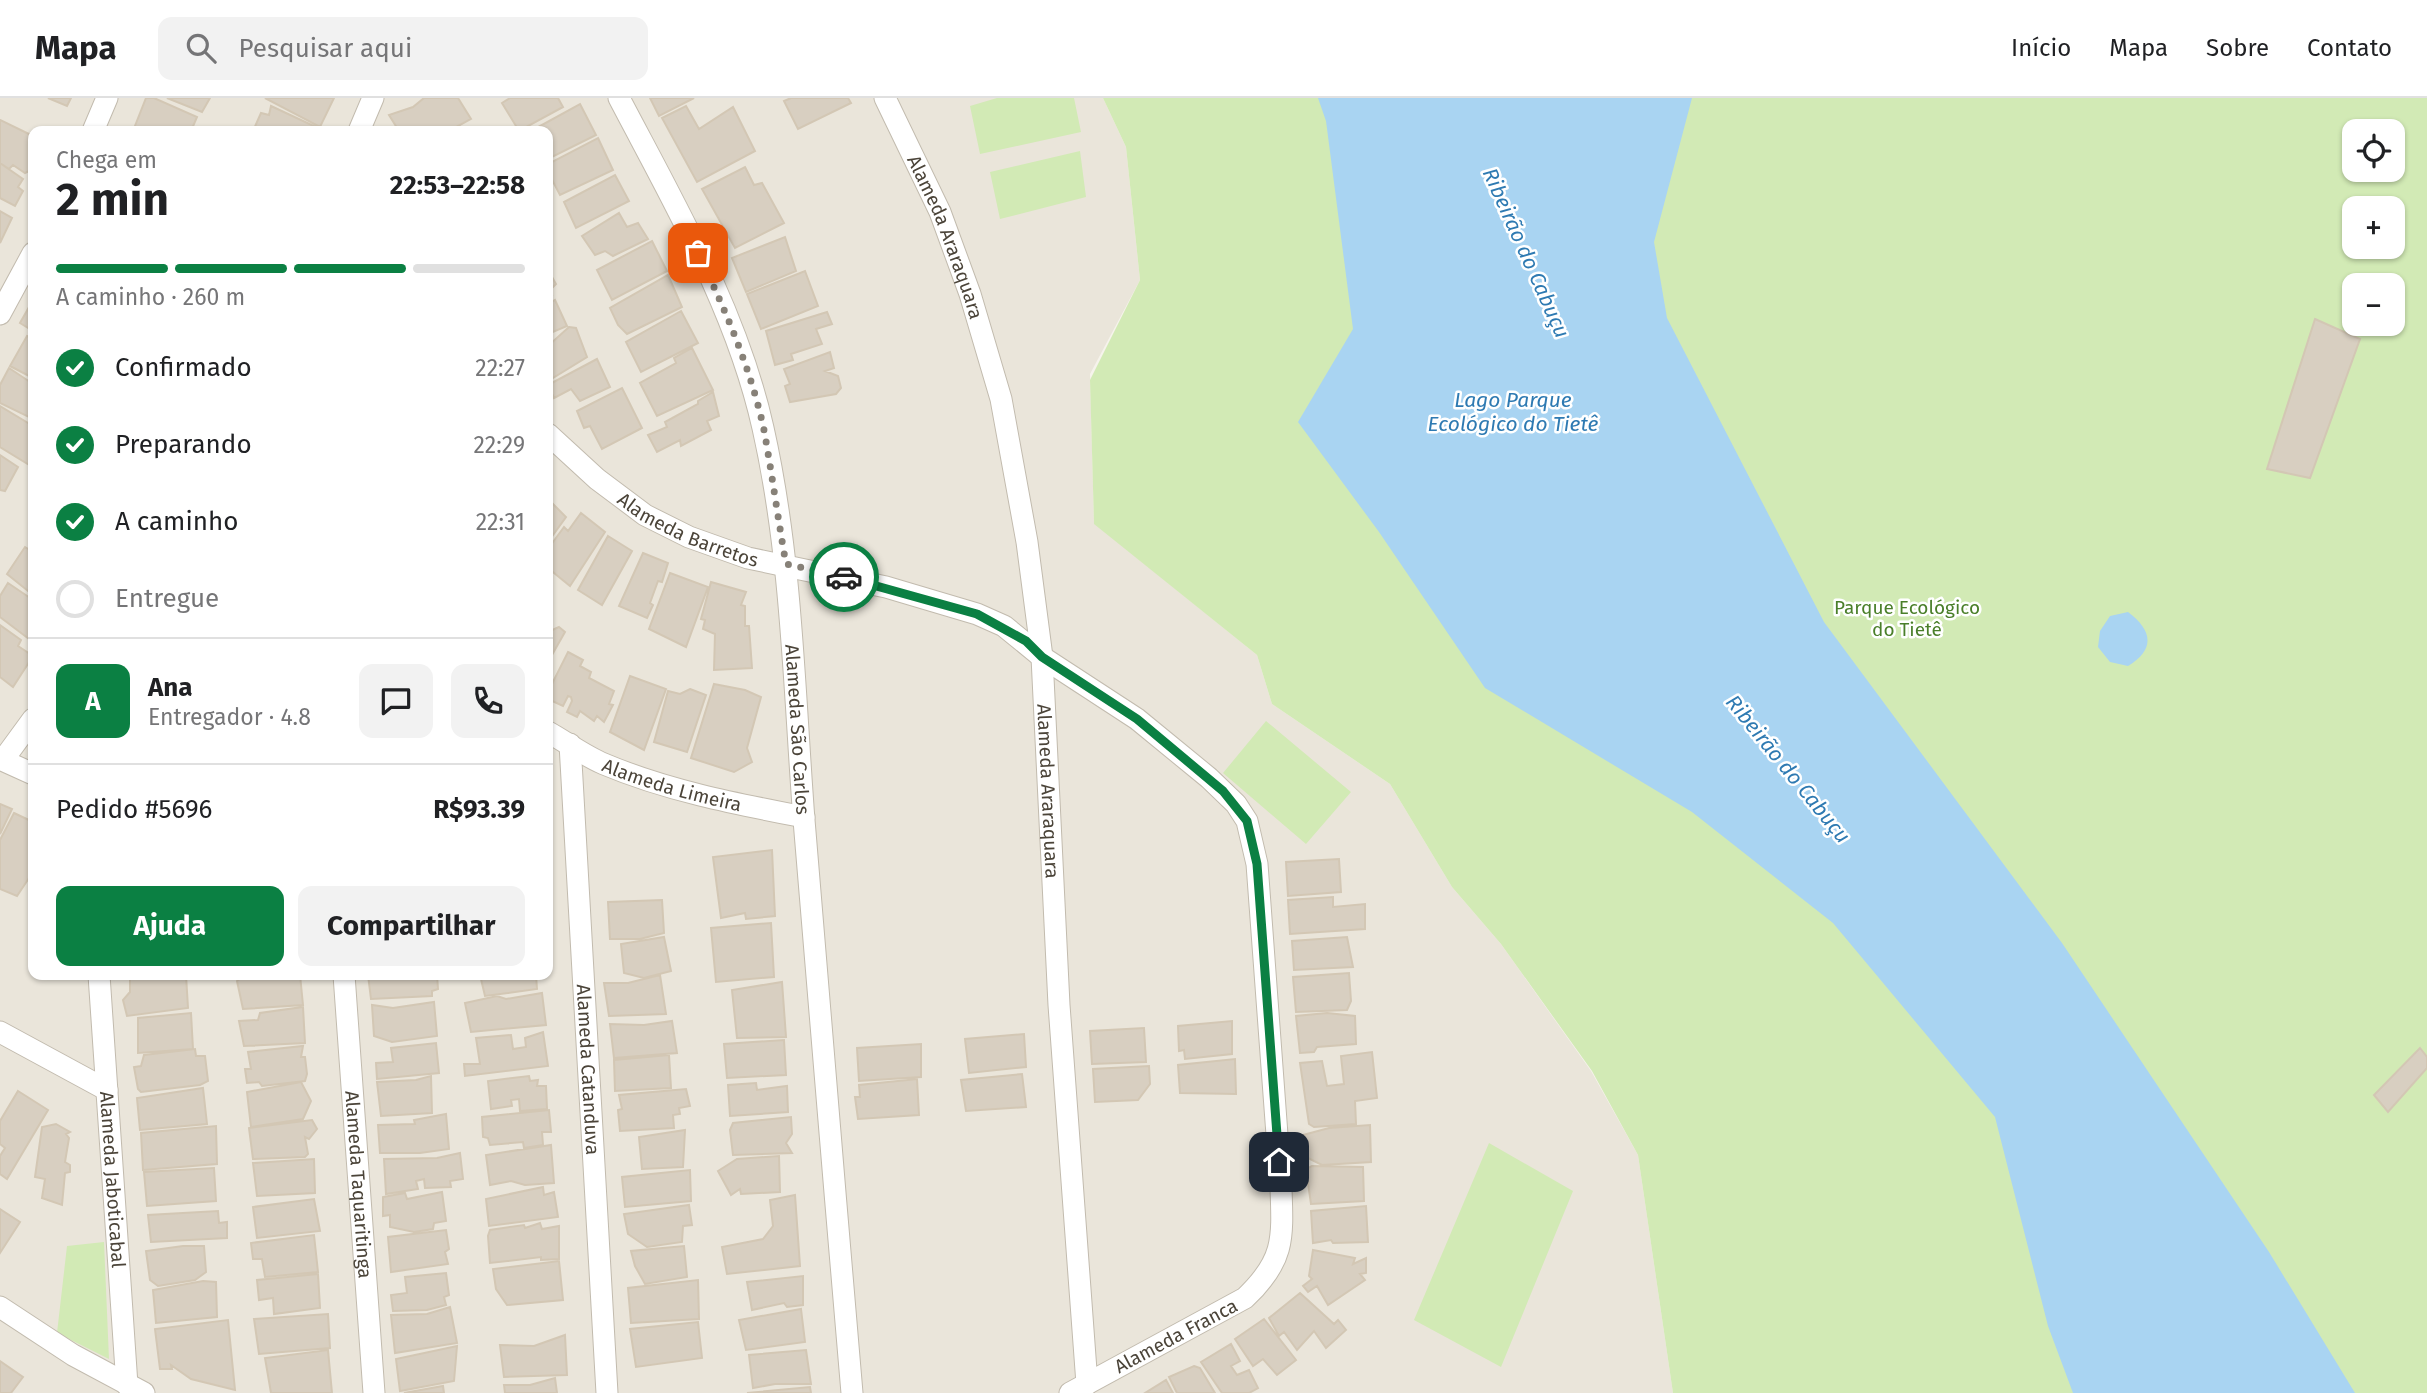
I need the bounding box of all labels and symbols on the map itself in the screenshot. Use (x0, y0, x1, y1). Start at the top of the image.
street label: Alameda Araraquara (903, 151, 988, 322)
water label: Ribeirão do Cabuçu (1477, 164, 1575, 342)
pin (668, 223, 728, 283)
water label: Lago Parque Ecológico do Tietê (1428, 387, 1599, 437)
street label: Alameda Barretos (613, 487, 760, 571)
courier (809, 542, 879, 612)
park label: Parque Ecológico do Tietê (1834, 596, 1980, 641)
street label: Alameda São Carlos (781, 643, 815, 816)
water label: Ribeirão do Cabuçu (1720, 690, 1856, 848)
street label: Alameda Araraquara (1033, 703, 1064, 879)
street label: Alameda Limeira (599, 753, 744, 816)
street label: Alameda Catanduva (572, 983, 605, 1155)
street label: Alameda Jaboticabal (95, 1090, 130, 1269)
street label: Alameda Taquaritinga (341, 1090, 377, 1279)
pin (1249, 1132, 1309, 1192)
street label: Alameda Franca (1111, 1294, 1241, 1378)

